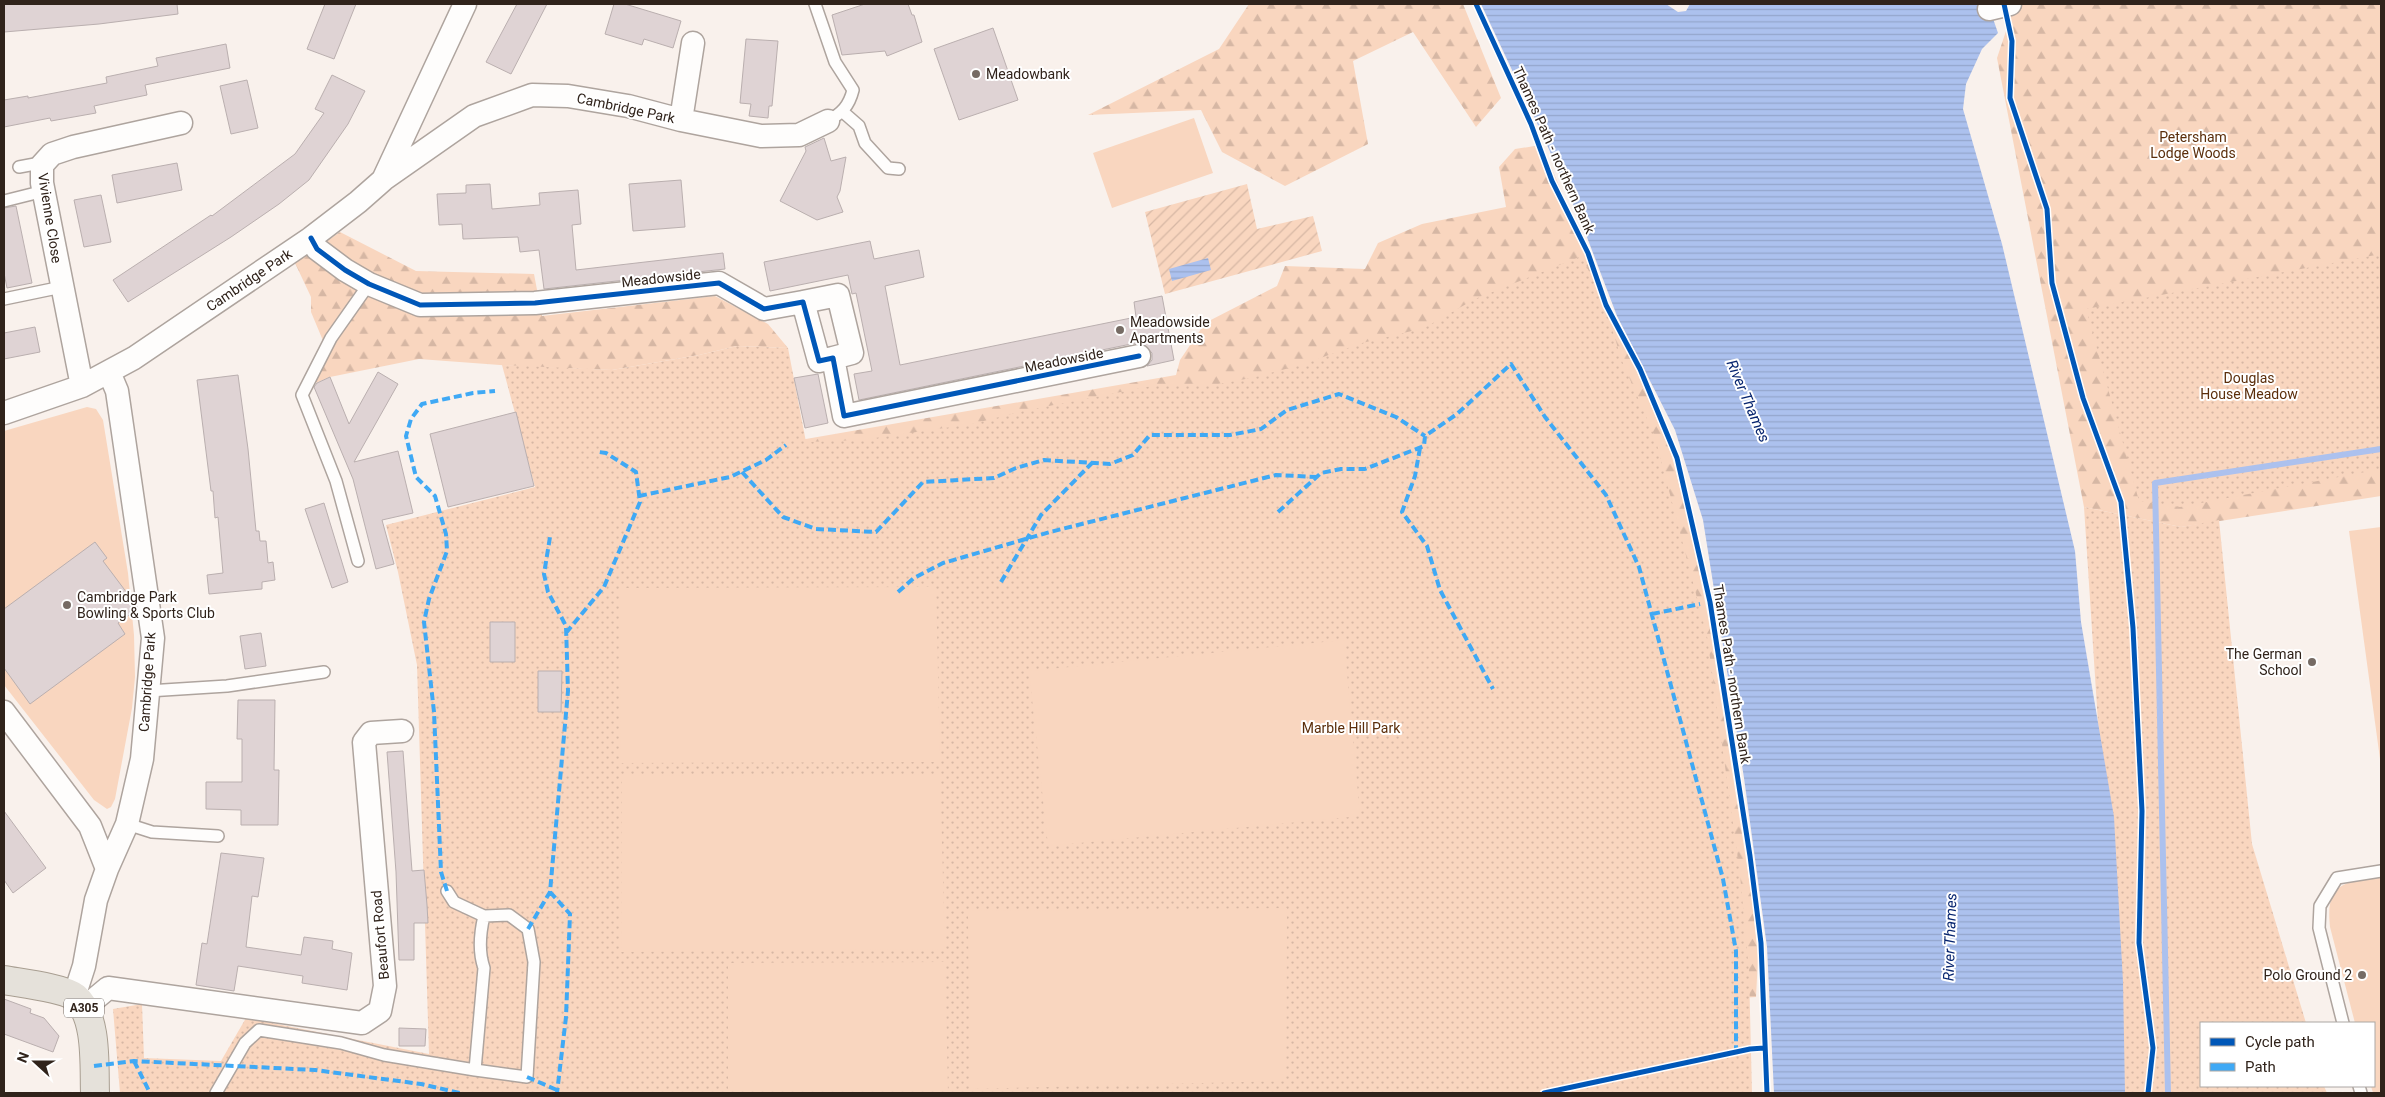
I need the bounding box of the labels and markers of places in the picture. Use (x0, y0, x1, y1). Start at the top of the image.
place label: Meadowbank (986, 66, 1071, 82)
marker: Meadowbank (970, 68, 982, 80)
place label: Meadowside Apartments (1130, 314, 1210, 346)
marker: Meadowside Apartments (1114, 324, 1126, 336)
place label: Cambridge Park Bowling & Sports Club (77, 589, 215, 621)
marker: Cambridge Park Bowling & Sports Club (61, 599, 73, 611)
place label: The German School (2226, 646, 2302, 678)
marker: The German School (2306, 656, 2318, 668)
place label: Polo Ground 2 (2264, 967, 2352, 983)
marker: Polo Ground 2 (2356, 969, 2368, 981)

